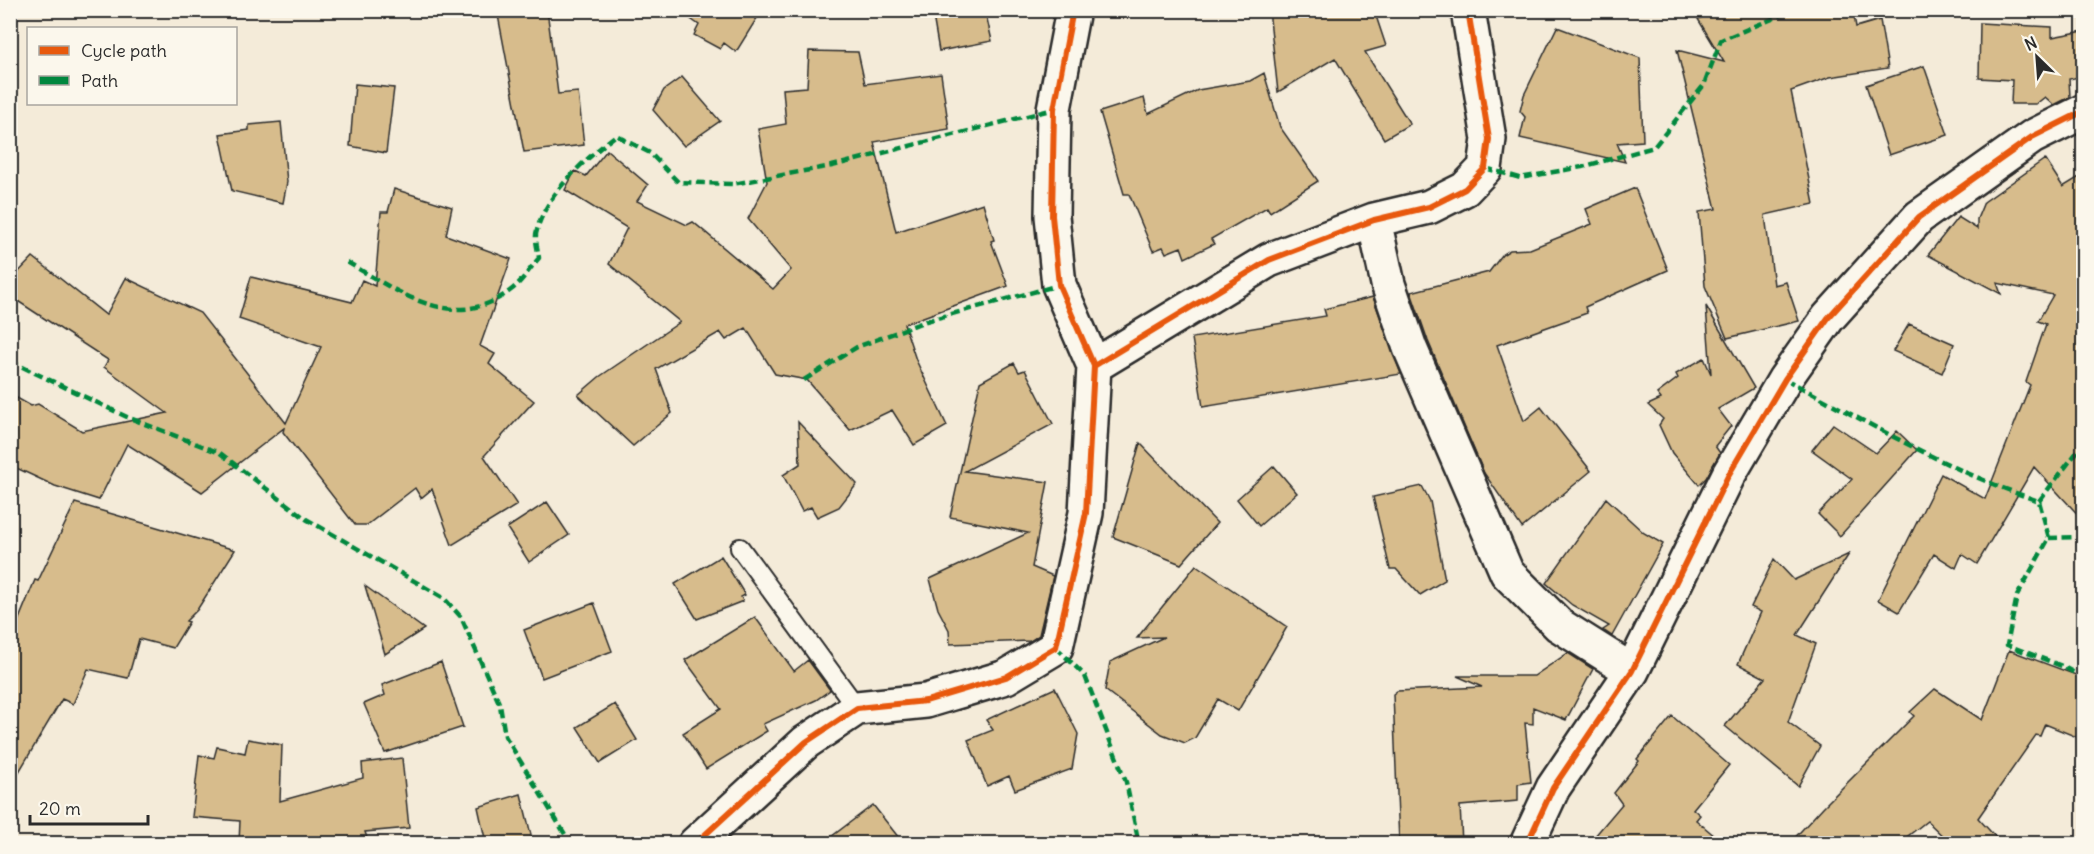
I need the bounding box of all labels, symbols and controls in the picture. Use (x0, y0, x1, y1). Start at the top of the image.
legend (27, 27, 237, 105)
north arrow (2007, 27, 2067, 87)
text: N (2021, 32, 2040, 55)
text: Cycle path (81, 39, 167, 62)
text: Path (81, 69, 118, 92)
scale bar (30, 788, 148, 826)
text: 20 m (39, 797, 81, 820)

